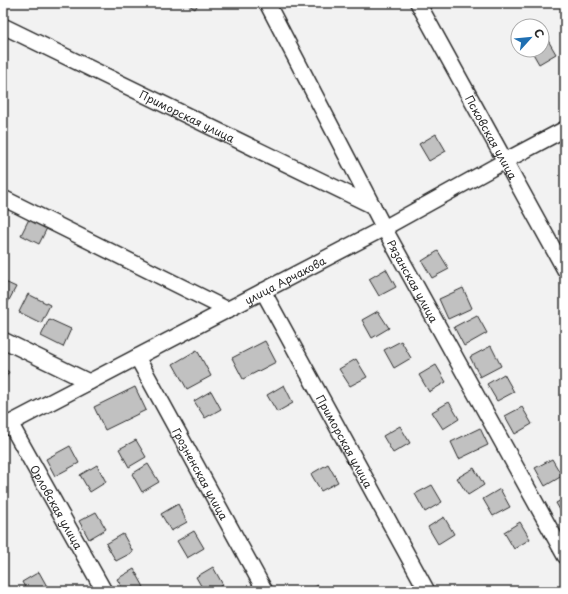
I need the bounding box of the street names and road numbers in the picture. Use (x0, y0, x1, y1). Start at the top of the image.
street label: Приморская улица (137, 85, 238, 146)
street label: Псковская улица (462, 92, 522, 182)
street label: Рязанская улица (383, 236, 443, 326)
street label: улица Арчакова (241, 251, 329, 308)
street label: Приморская улица (313, 391, 378, 491)
street label: Грозненская улица (169, 425, 233, 523)
street label: Орловская улица (26, 461, 87, 552)

